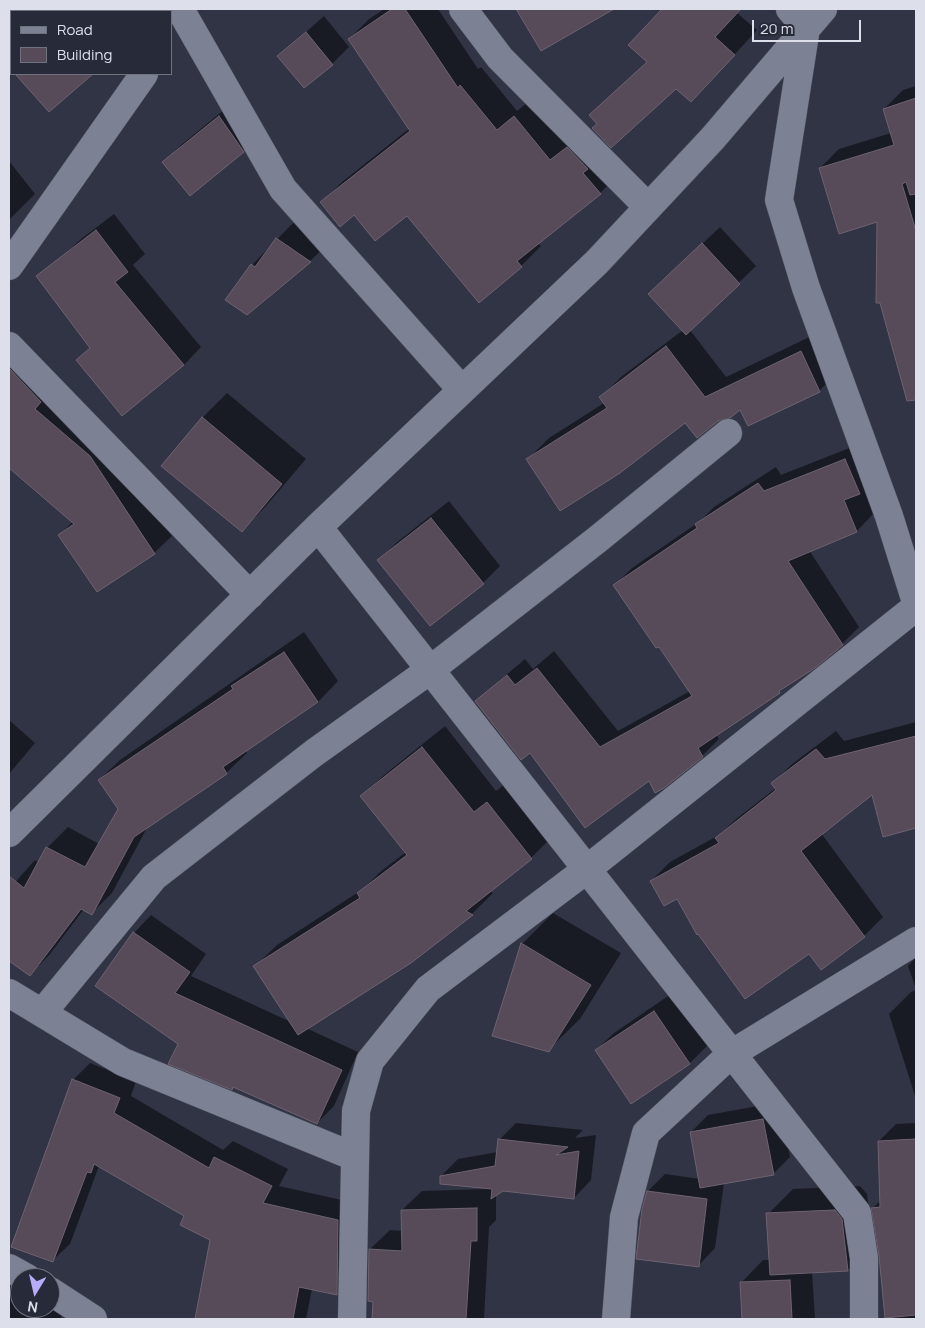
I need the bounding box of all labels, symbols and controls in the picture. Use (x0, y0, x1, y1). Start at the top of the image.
legend (10, 10, 172, 75)
scale bar (755, 10, 864, 42)
text: 20 m (760, 18, 793, 39)
text: Road (57, 19, 93, 40)
text: Building (57, 44, 112, 65)
north arrow (10, 1268, 60, 1318)
text: N (26, 1297, 39, 1317)

